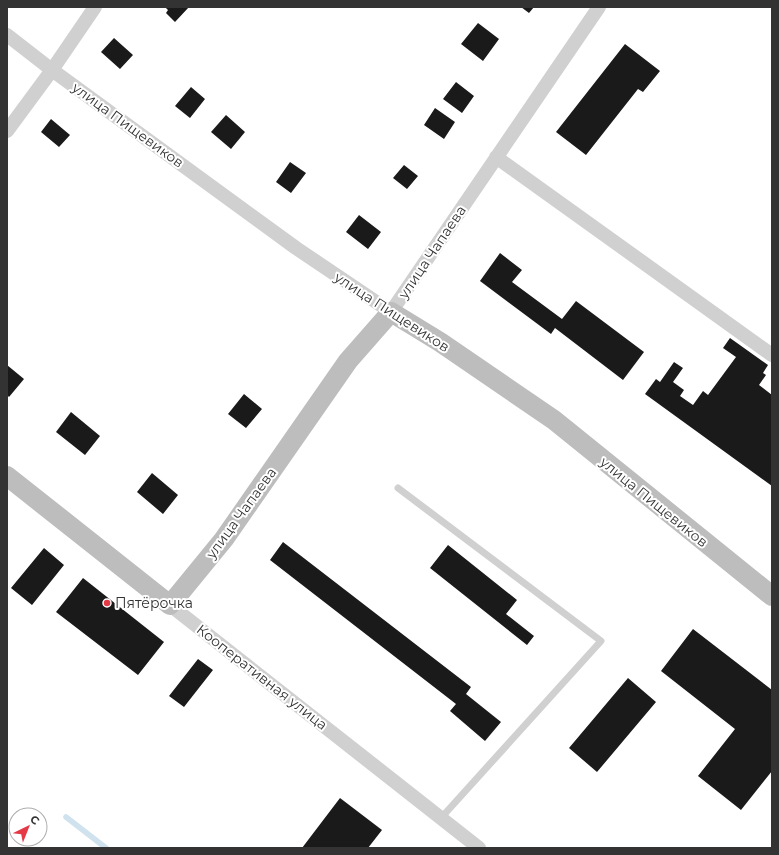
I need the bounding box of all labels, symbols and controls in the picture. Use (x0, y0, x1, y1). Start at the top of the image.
street label: улица Пищевиков (68, 78, 187, 172)
street label: улица Чапаева (394, 202, 470, 303)
street label: улица Пищевиков (330, 268, 453, 356)
street label: улица Пищевиков (596, 452, 712, 551)
street label: улица Чапаева (201, 464, 280, 563)
place label: Пятёрочка (115, 594, 193, 612)
marker: Пятёрочка (102, 598, 112, 608)
street label: Кооперативная улица (193, 620, 331, 734)
north arrow (8, 807, 48, 847)
text: С (27, 812, 43, 828)

